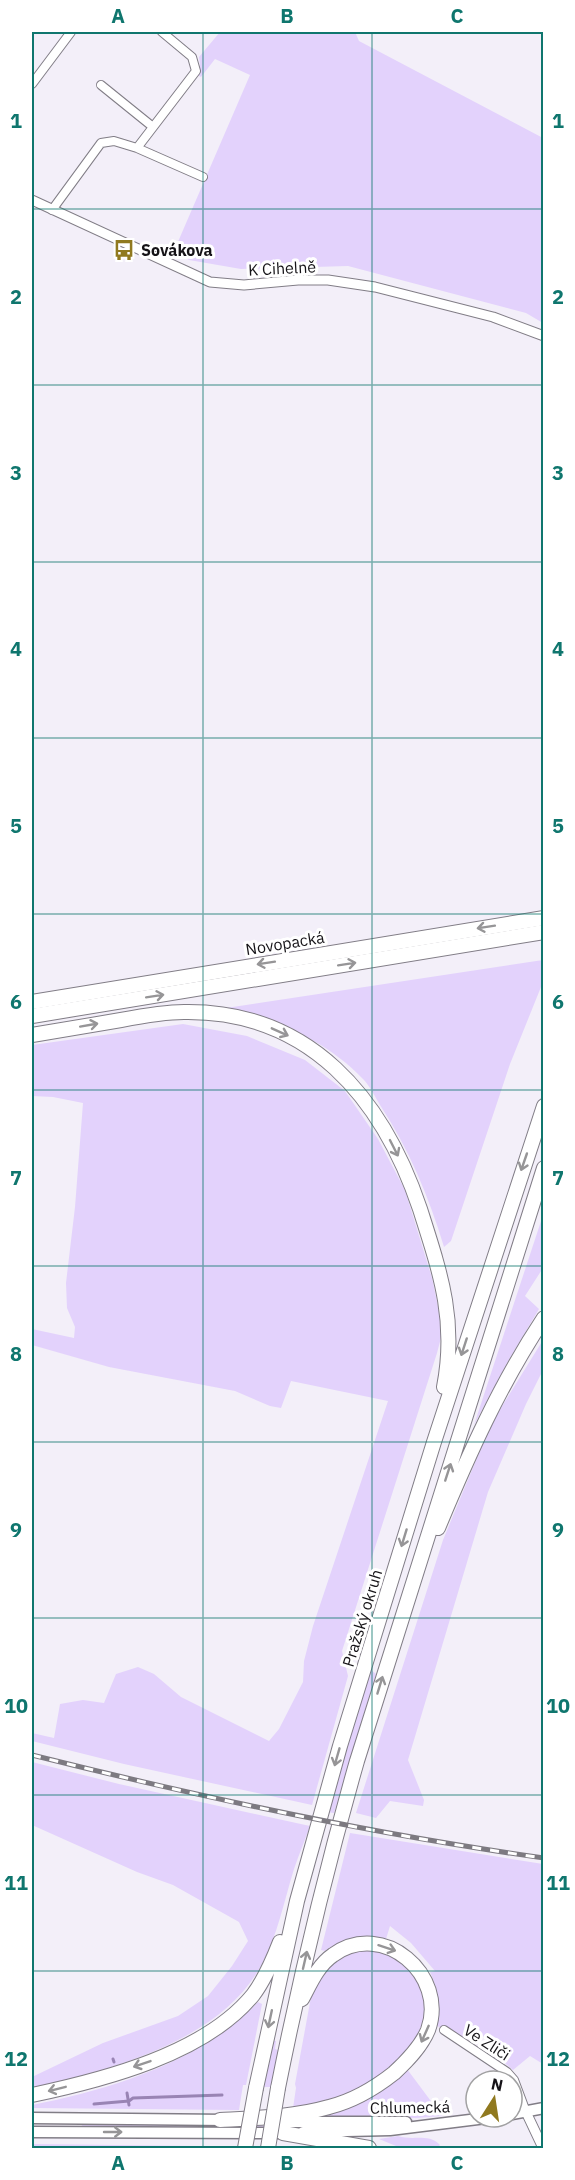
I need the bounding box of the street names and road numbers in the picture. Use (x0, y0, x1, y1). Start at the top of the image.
street label: K Cihelně (248, 256, 317, 280)
street label: Novopacká (244, 927, 326, 959)
street label: Pražský okruh (338, 1567, 386, 1669)
street label: Ve Zliči (460, 2020, 514, 2064)
street label: Chlumecká (370, 2096, 451, 2118)

